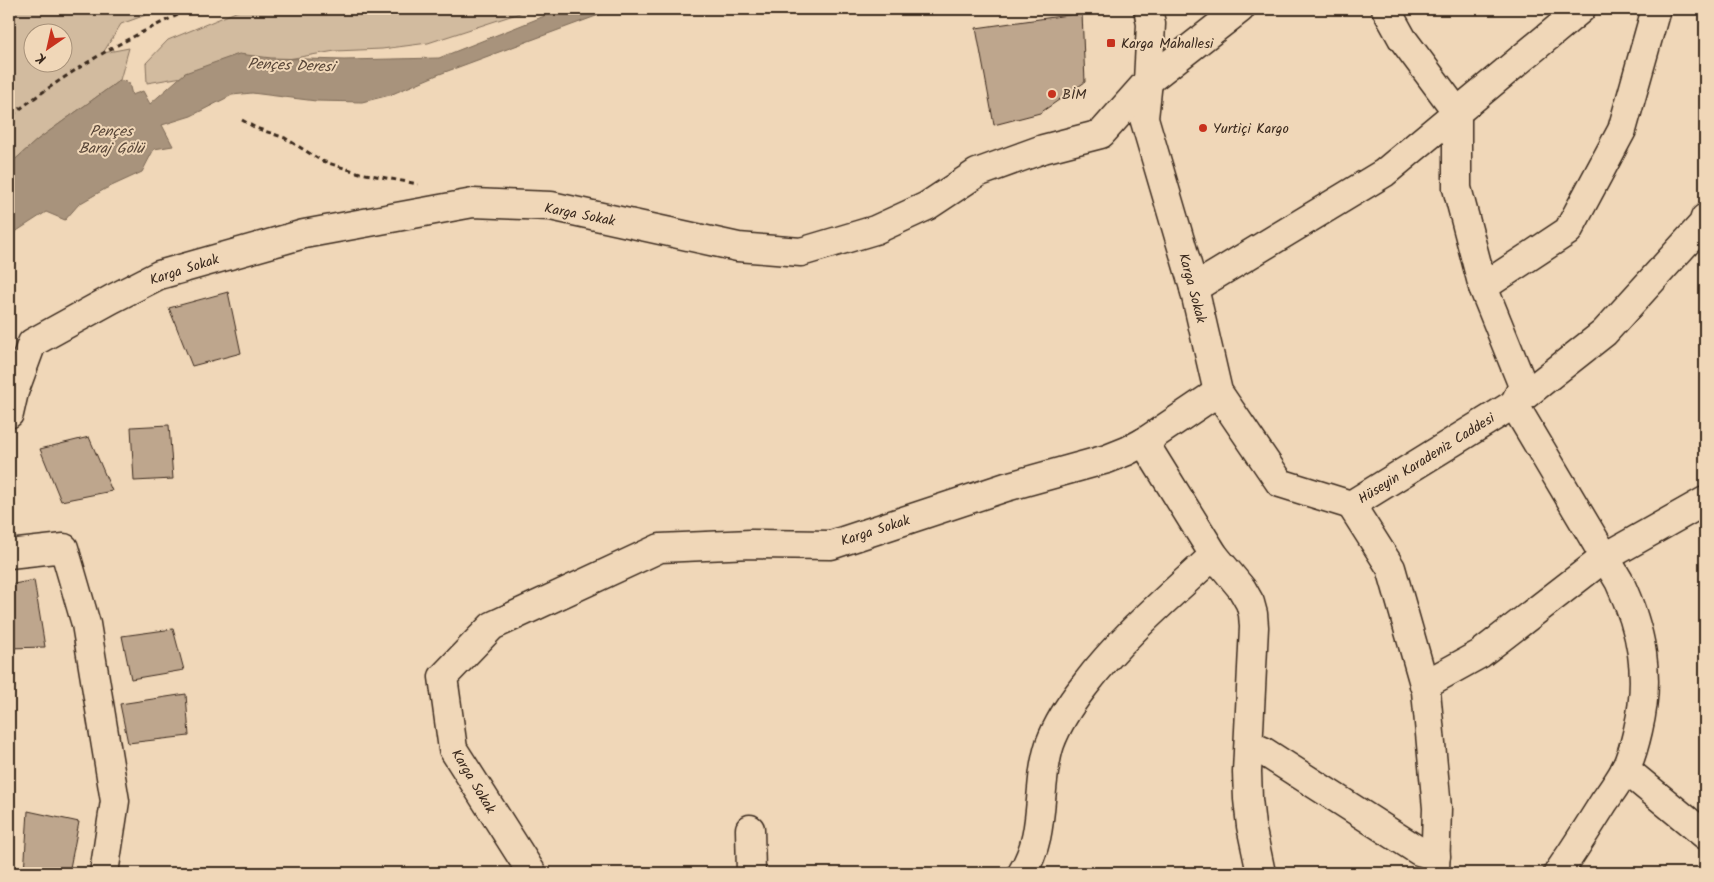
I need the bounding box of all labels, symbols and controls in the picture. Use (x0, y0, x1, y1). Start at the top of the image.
north arrow (22, 22, 72, 72)
place label: Karga Mahallesi (1121, 33, 1214, 55)
marker: Karga Mahallesi (1105, 37, 1117, 49)
text: K (31, 46, 51, 69)
water label: Pençes Deresi (247, 52, 338, 80)
place label: BİM (1062, 84, 1086, 106)
marker: BİM (1046, 88, 1058, 100)
place label: Yurtiçi Kargo (1213, 118, 1289, 140)
water label: Pençes Baraj Gölü (78, 120, 145, 161)
marker: Yurtiçi Kargo (1197, 122, 1209, 134)
street label: Karga Sokak (542, 197, 618, 233)
street label: Karga Sokak (147, 248, 222, 292)
street label: Karga Sokak (1172, 251, 1212, 326)
street label: Hüseyin Karadeniz Caddesi (1354, 407, 1500, 510)
street label: Karga Sokak (838, 509, 913, 553)
street label: Karga Sokak (445, 745, 501, 818)

